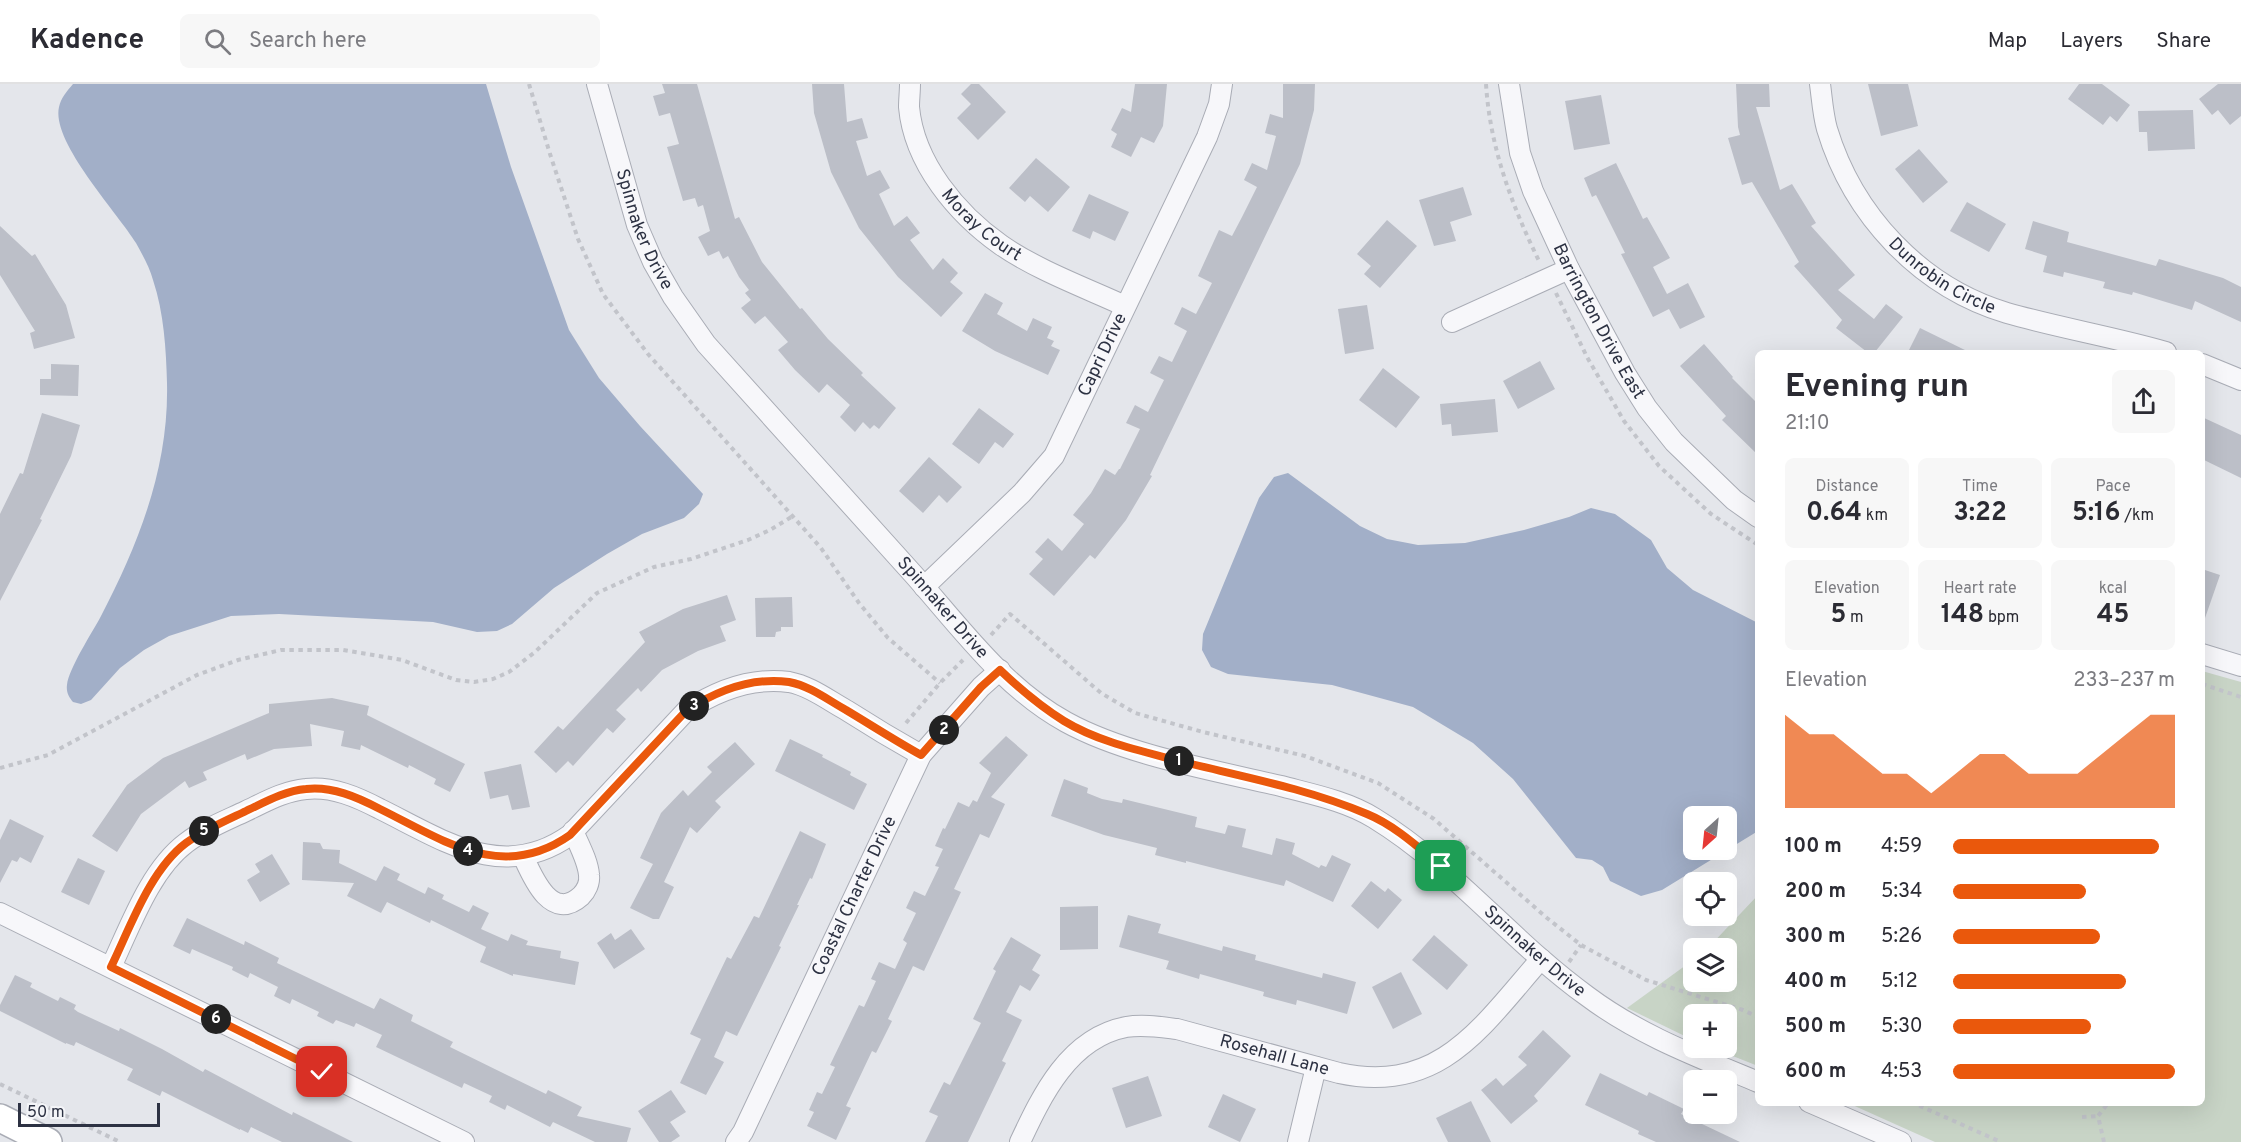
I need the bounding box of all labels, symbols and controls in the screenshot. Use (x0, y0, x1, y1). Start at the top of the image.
search box (180, 14, 600, 68)
text: Kadence (30, 23, 144, 59)
icon: search (201, 25, 234, 58)
text: Search here (249, 28, 367, 55)
text: Map (1988, 28, 2027, 55)
text: Layers (2060, 28, 2123, 55)
text: Share (2156, 28, 2211, 55)
street label: Spinnaker Drive (610, 166, 678, 294)
street label: Moray Court (936, 184, 1026, 267)
street label: Dunrobin Circle (1883, 233, 1999, 320)
street label: Barrington Drive East (1547, 240, 1650, 404)
street label: Capri Drive (1073, 309, 1132, 400)
text: Evening run (1785, 367, 1969, 409)
button: share (2112, 370, 2175, 433)
text: 21:10 (1785, 411, 1830, 437)
text: Distance (1816, 477, 1878, 497)
text: Time (1962, 477, 1998, 497)
text: Pace (2095, 477, 2131, 497)
text: 0.64 (1806, 497, 1862, 530)
text: 3:22 (1953, 497, 2007, 530)
text: 5:16 (2072, 497, 2120, 530)
text: km (1862, 506, 1888, 526)
text: /km (2120, 506, 2154, 526)
street label: Spinnaker Drive (892, 552, 993, 664)
text: Elevation (1814, 579, 1880, 599)
text: Heart rate (1943, 579, 2017, 599)
text: kcal (2099, 579, 2127, 599)
text: 5 (1830, 599, 1846, 632)
text: 148 (1941, 599, 1984, 632)
text: 45 (2097, 599, 2129, 632)
text: m (1846, 608, 1864, 628)
text: bpm (1984, 608, 2019, 628)
text: Elevation (1785, 668, 1867, 694)
text: 233–237 m (2073, 668, 2175, 694)
pin: 3 (679, 691, 709, 721)
text: 3 (689, 696, 699, 716)
pin: 2 (929, 715, 959, 745)
text: 2 (939, 720, 949, 740)
pin: 1 (1164, 746, 1194, 776)
text: 1 (1176, 751, 1182, 771)
north arrow (1683, 806, 1737, 860)
map controls (1683, 806, 1737, 1124)
street label: Coastal Charter Drive (807, 813, 902, 980)
pin: 5 (189, 816, 219, 846)
text: 5 (199, 821, 209, 841)
text: 100 m (1785, 834, 1842, 860)
text: 4:59 (1881, 834, 1922, 860)
pin: 4 (453, 836, 483, 866)
pin (1415, 840, 1466, 891)
text: 4 (463, 841, 473, 861)
icon: arrive (1424, 849, 1457, 882)
button: locate (1683, 872, 1737, 926)
text: 200 m (1785, 879, 1846, 905)
text: 5:34 (1881, 879, 1922, 905)
street label: Spinnaker Drive (1479, 901, 1590, 1003)
text: 300 m (1785, 924, 1846, 950)
text: 5:26 (1881, 924, 1922, 950)
button: layers (1683, 938, 1737, 992)
text: 400 m (1785, 969, 1847, 995)
text: 5:12 (1881, 969, 1918, 995)
pin: 6 (201, 1004, 231, 1034)
button: + (1683, 1004, 1737, 1058)
text: 6 (211, 1009, 221, 1029)
text: 500 m (1785, 1014, 1846, 1040)
text: 5:30 (1881, 1014, 1923, 1040)
street label: Rosehall Lane (1217, 1030, 1332, 1081)
pin (296, 1046, 347, 1097)
icon: check (305, 1055, 338, 1088)
text: 600 m (1785, 1059, 1846, 1085)
text: 4:53 (1881, 1059, 1922, 1085)
button: − (1683, 1070, 1737, 1124)
scale bar (18, 1100, 160, 1128)
text: 50 m (27, 1103, 65, 1123)

